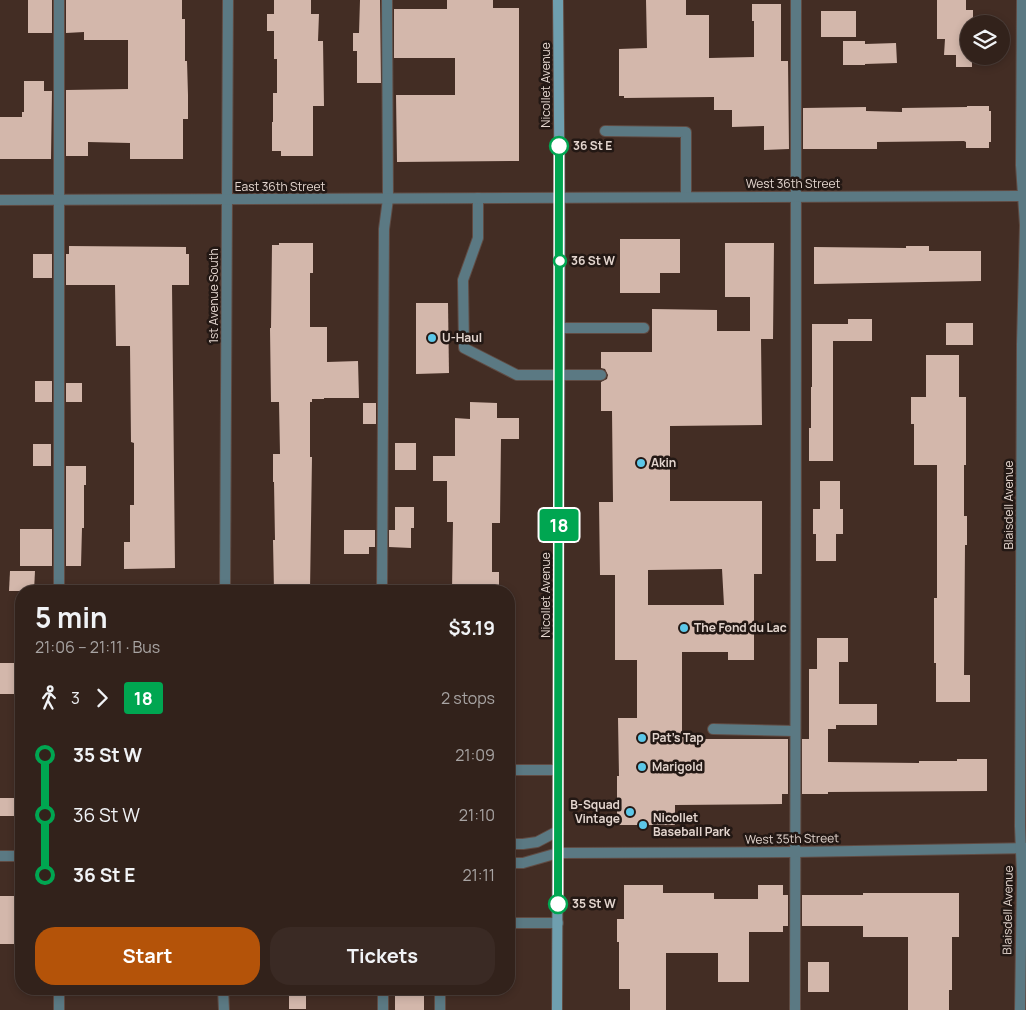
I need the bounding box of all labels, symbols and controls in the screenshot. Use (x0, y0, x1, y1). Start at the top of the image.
map controls (960, 15, 1010, 65)
button: layers (960, 15, 1010, 65)
street label: Nicollet Avenue (537, 42, 554, 128)
marker: 36 St E (549, 136, 569, 156)
place label: 36 St E (573, 137, 612, 154)
street label: West 36th Street (746, 175, 841, 192)
street label: East 36th Street (235, 178, 326, 195)
street label: 1st Avenue South (205, 248, 222, 344)
place label: 36 St W (571, 252, 615, 269)
marker: 36 St W (553, 254, 567, 268)
place label: U-Haul (442, 329, 482, 346)
marker: U-Haul (426, 332, 438, 344)
place label: Akin (651, 454, 676, 471)
marker: Akin (635, 457, 647, 469)
street label: Blaisdell Avenue (1000, 460, 1017, 550)
line badge: 18 (536, 509, 582, 541)
text: 18 (550, 513, 568, 537)
street label: Nicollet Avenue (537, 552, 554, 638)
text: 5 min (35, 598, 108, 636)
text: $3.19 (448, 615, 495, 641)
place label: The Fond du Lac (694, 619, 787, 636)
marker: The Fond du Lac (678, 622, 690, 634)
text: 21:06 – 21:11 · Bus (35, 636, 160, 658)
icon: walk (35, 684, 63, 712)
icon: forward (88, 684, 116, 712)
text: 18 (134, 686, 153, 710)
text: 3 (71, 687, 80, 709)
text: 2 stops (441, 687, 495, 709)
place label: Pat's Tap (652, 729, 704, 746)
marker: Pat's Tap (636, 732, 648, 744)
text: 35 St W (73, 742, 142, 768)
text: 21:09 (455, 744, 495, 766)
place label: Marigold (652, 758, 703, 775)
marker: Marigold (636, 761, 648, 773)
place label: B-Squad Vintage (570, 796, 620, 827)
text: 36 St W (73, 802, 140, 828)
text: 21:10 (459, 804, 495, 826)
marker: B-Squad Vintage (624, 806, 636, 818)
place label: Nicollet Baseball Park (653, 809, 731, 840)
marker: Nicollet Baseball Park (637, 819, 649, 831)
street label: West 35th Street (745, 829, 839, 848)
text: 36 St E (73, 862, 135, 888)
text: 21:11 (462, 864, 495, 886)
street label: Blaisdell Avenue (998, 865, 1017, 955)
marker: 35 St W (548, 894, 568, 914)
place label: 35 St W (572, 895, 616, 912)
button: Start (35, 927, 260, 985)
button: Tickets (270, 927, 495, 985)

